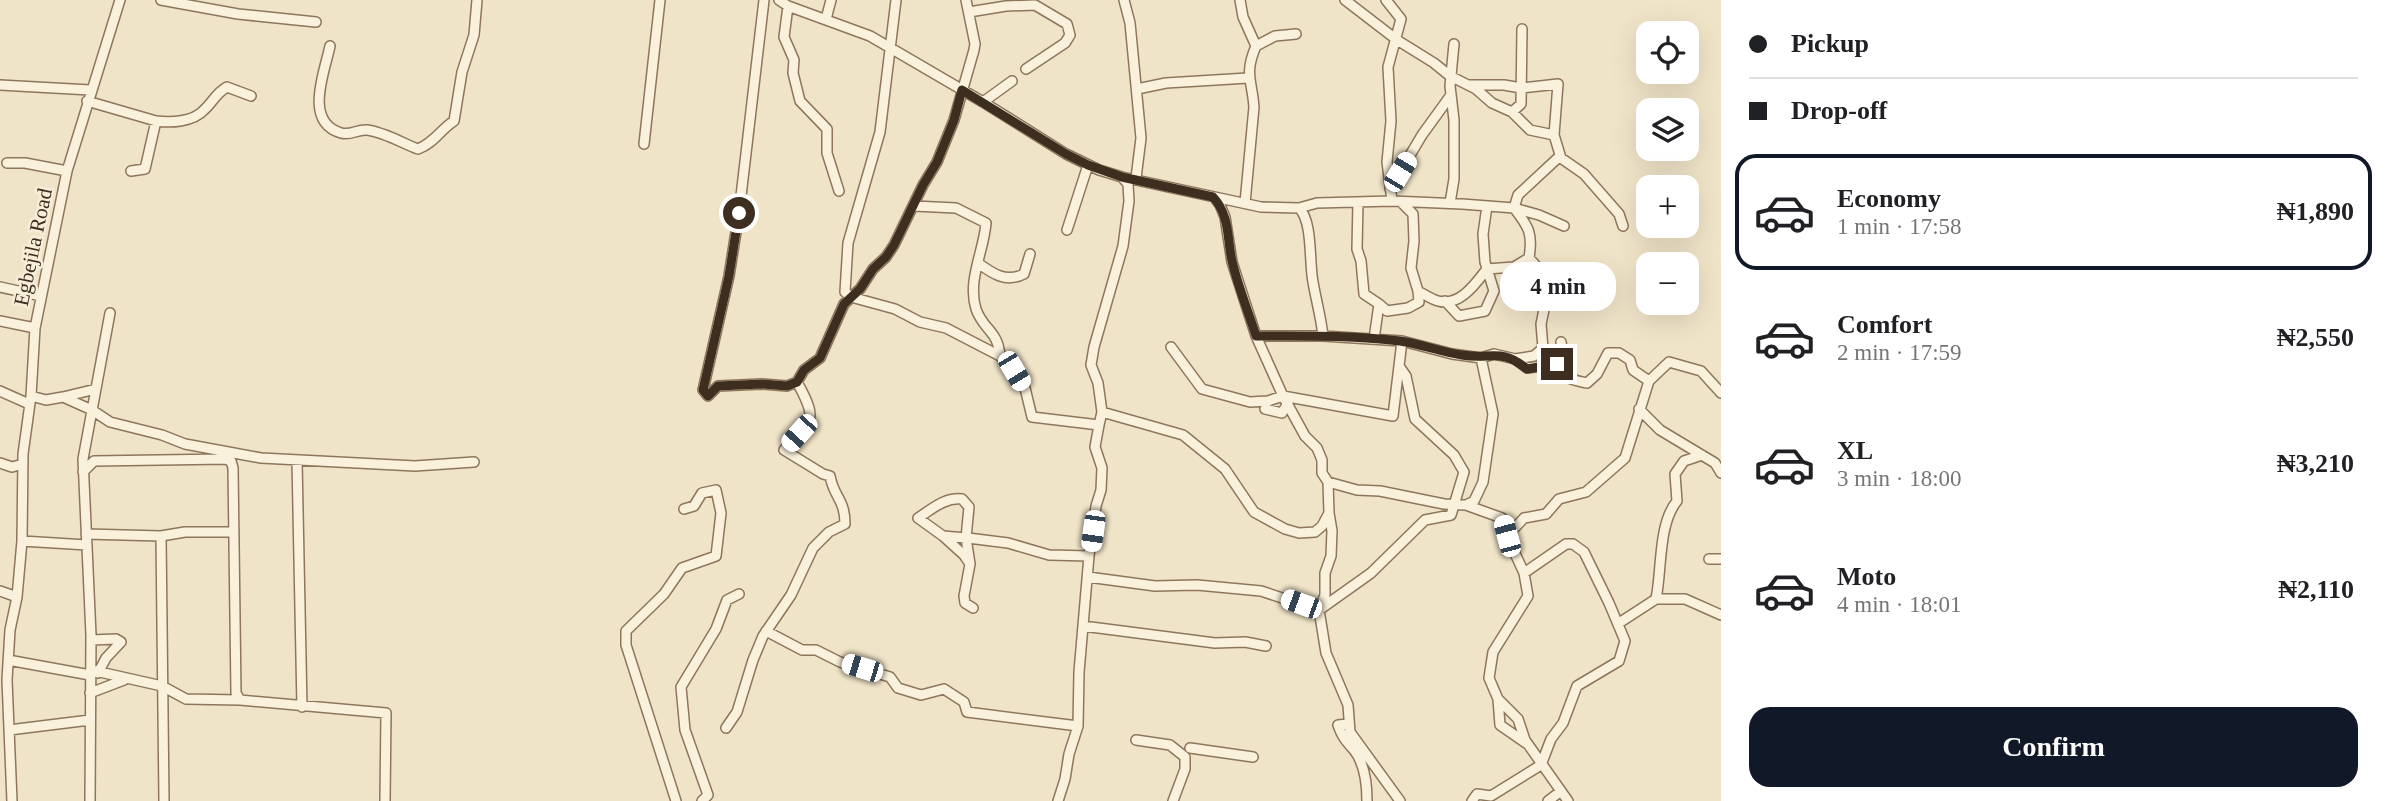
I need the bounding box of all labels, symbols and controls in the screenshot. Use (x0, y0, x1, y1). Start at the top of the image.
map controls (1636, 21, 1699, 315)
button: locate (1636, 21, 1699, 84)
text: Pickup (1791, 29, 1869, 58)
text: Drop-off (1791, 96, 1887, 125)
button: layers (1636, 98, 1699, 161)
car (1381, 149, 1420, 195)
button: + (1636, 175, 1699, 238)
icon: car (1753, 181, 1816, 244)
text: Economy (1837, 184, 1941, 213)
street label: Egbejila Road (9, 186, 57, 308)
route start (723, 197, 755, 229)
text: ₦1,890 (2277, 197, 2354, 226)
text: 1 min · 17:58 (1837, 214, 1962, 239)
button: − (1636, 252, 1699, 315)
callout: 4 min (1499, 262, 1615, 312)
text: 4 min (1530, 274, 1586, 299)
icon: car (1753, 307, 1816, 370)
text: Comfort (1837, 310, 1932, 339)
text: ₦2,550 (2277, 323, 2354, 352)
text: 2 min · 17:59 (1837, 340, 1962, 365)
car (995, 348, 1034, 394)
route end (1541, 348, 1573, 380)
car (778, 410, 821, 456)
icon: car (1753, 433, 1816, 496)
text: XL (1837, 436, 1873, 465)
text: ₦3,210 (2277, 449, 2354, 478)
text: 3 min · 18:00 (1837, 466, 1962, 491)
car (1080, 509, 1107, 553)
car (1492, 513, 1523, 559)
icon: car (1753, 559, 1816, 622)
text: Moto (1837, 562, 1896, 591)
text: ₦2,110 (2278, 575, 2354, 604)
car (1278, 587, 1325, 621)
text: 4 min · 18:01 (1837, 592, 1962, 617)
car (839, 652, 886, 684)
button: Confirm (1749, 707, 2358, 787)

